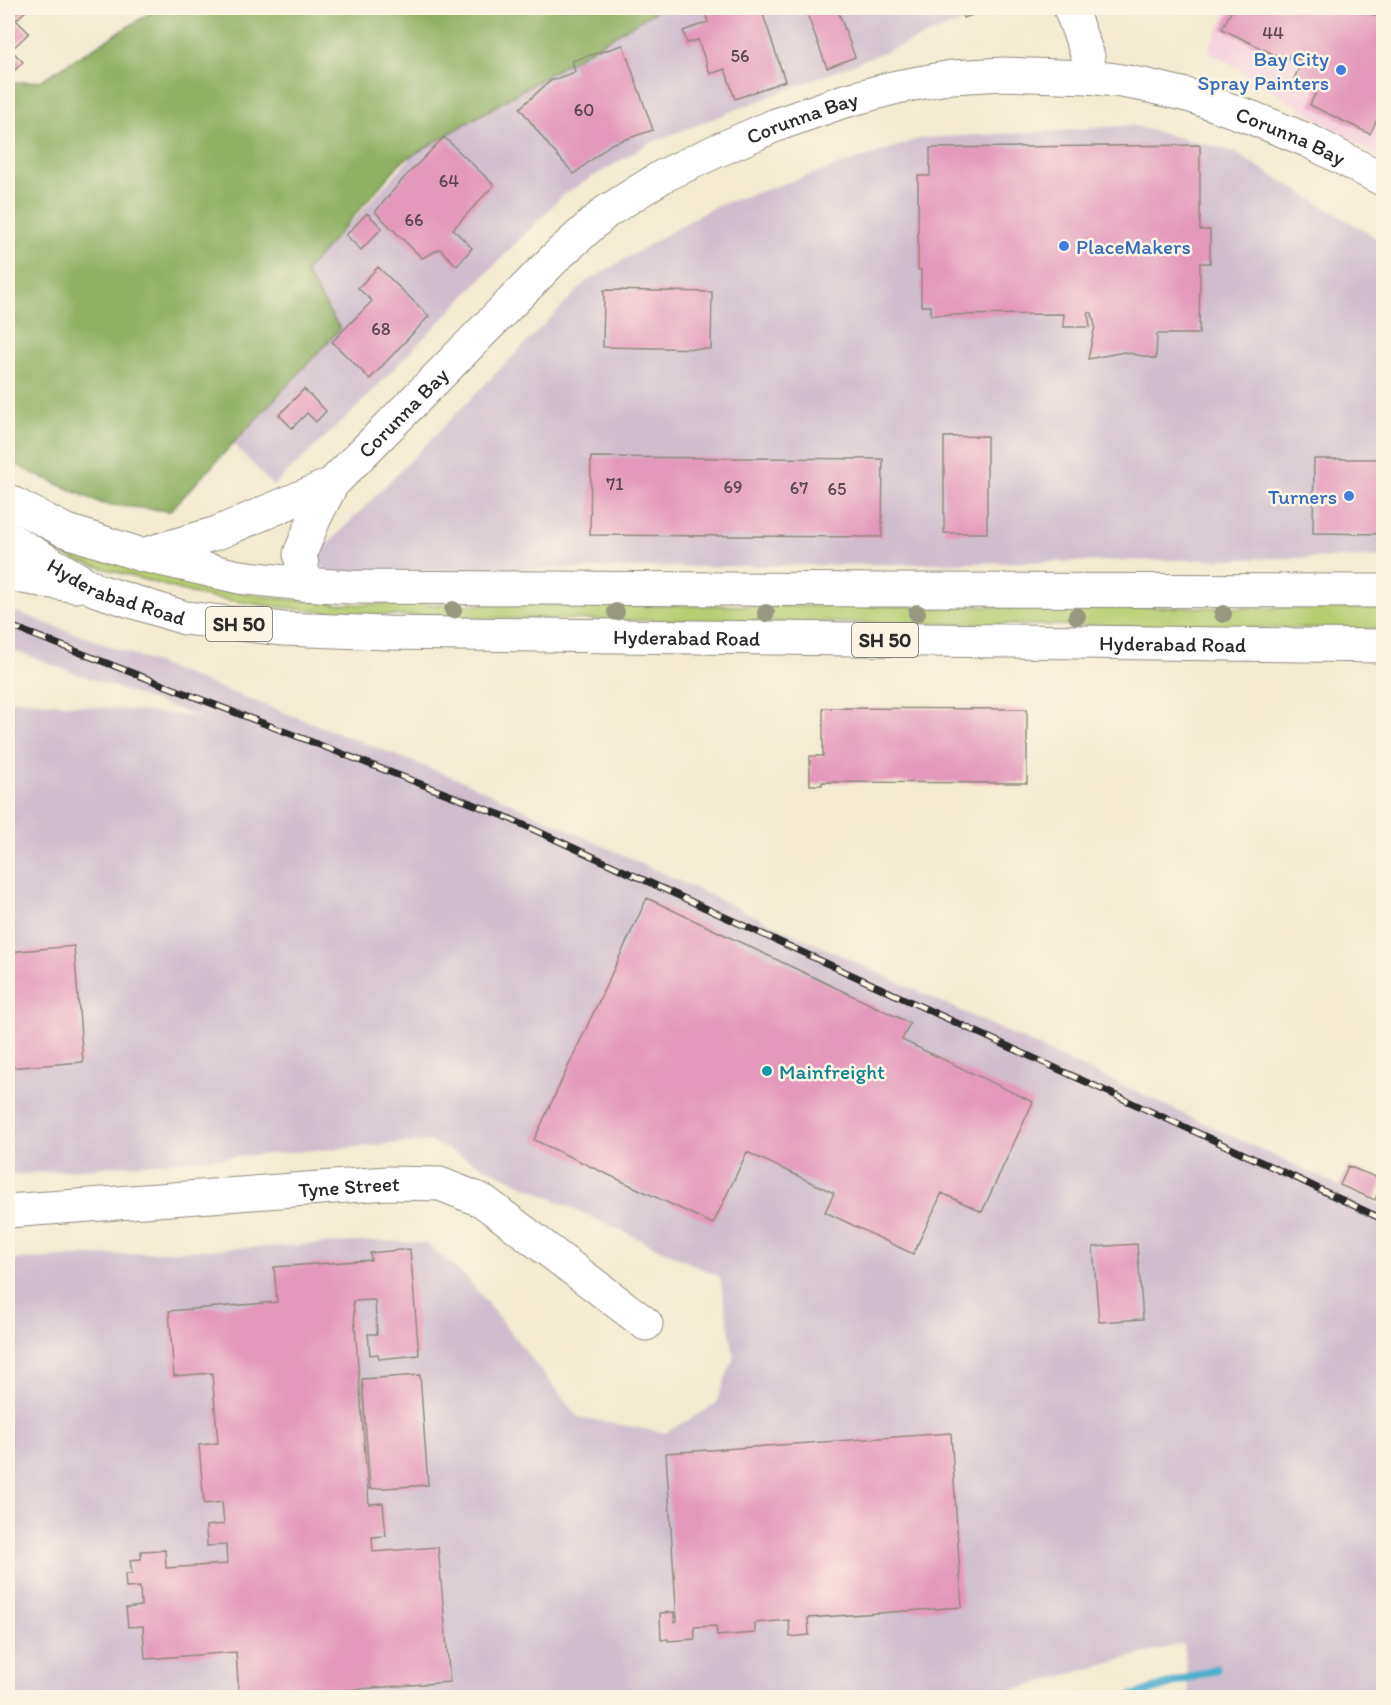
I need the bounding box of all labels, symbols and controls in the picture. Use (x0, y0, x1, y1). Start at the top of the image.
house number: 44 (1262, 22, 1284, 44)
house number: 56 (731, 45, 749, 67)
place label: Bay City Spray Painters (1197, 46, 1329, 95)
marker: Bay City Spray Painters (1334, 63, 1348, 77)
street label: Corunna Bay (742, 86, 861, 149)
house number: 60 (574, 99, 594, 121)
street label: Corunna Bay (1233, 101, 1350, 170)
house number: 64 (439, 170, 459, 192)
house number: 66 (404, 209, 424, 231)
place label: PlaceMakers (1076, 234, 1191, 259)
marker: PlaceMakers (1057, 239, 1071, 253)
house number: 68 (371, 318, 391, 340)
street label: Corunna Bay (353, 362, 453, 463)
house number: 71 (606, 473, 624, 495)
house number: 69 (724, 476, 742, 498)
house number: 67 (790, 477, 808, 499)
house number: 65 (828, 478, 846, 500)
place label: Turners (1268, 484, 1337, 509)
marker: Turners (1342, 489, 1356, 503)
street label: Hyderabad Road (43, 552, 189, 630)
road number: SH 50 (206, 607, 272, 641)
street label: Hyderabad Road (613, 623, 761, 650)
road number: SH 50 (852, 623, 918, 657)
street label: Hyderabad Road (1099, 630, 1247, 657)
place label: Mainfreight (779, 1059, 885, 1084)
marker: Mainfreight (760, 1064, 774, 1078)
street label: Tyne Street (298, 1170, 400, 1202)

